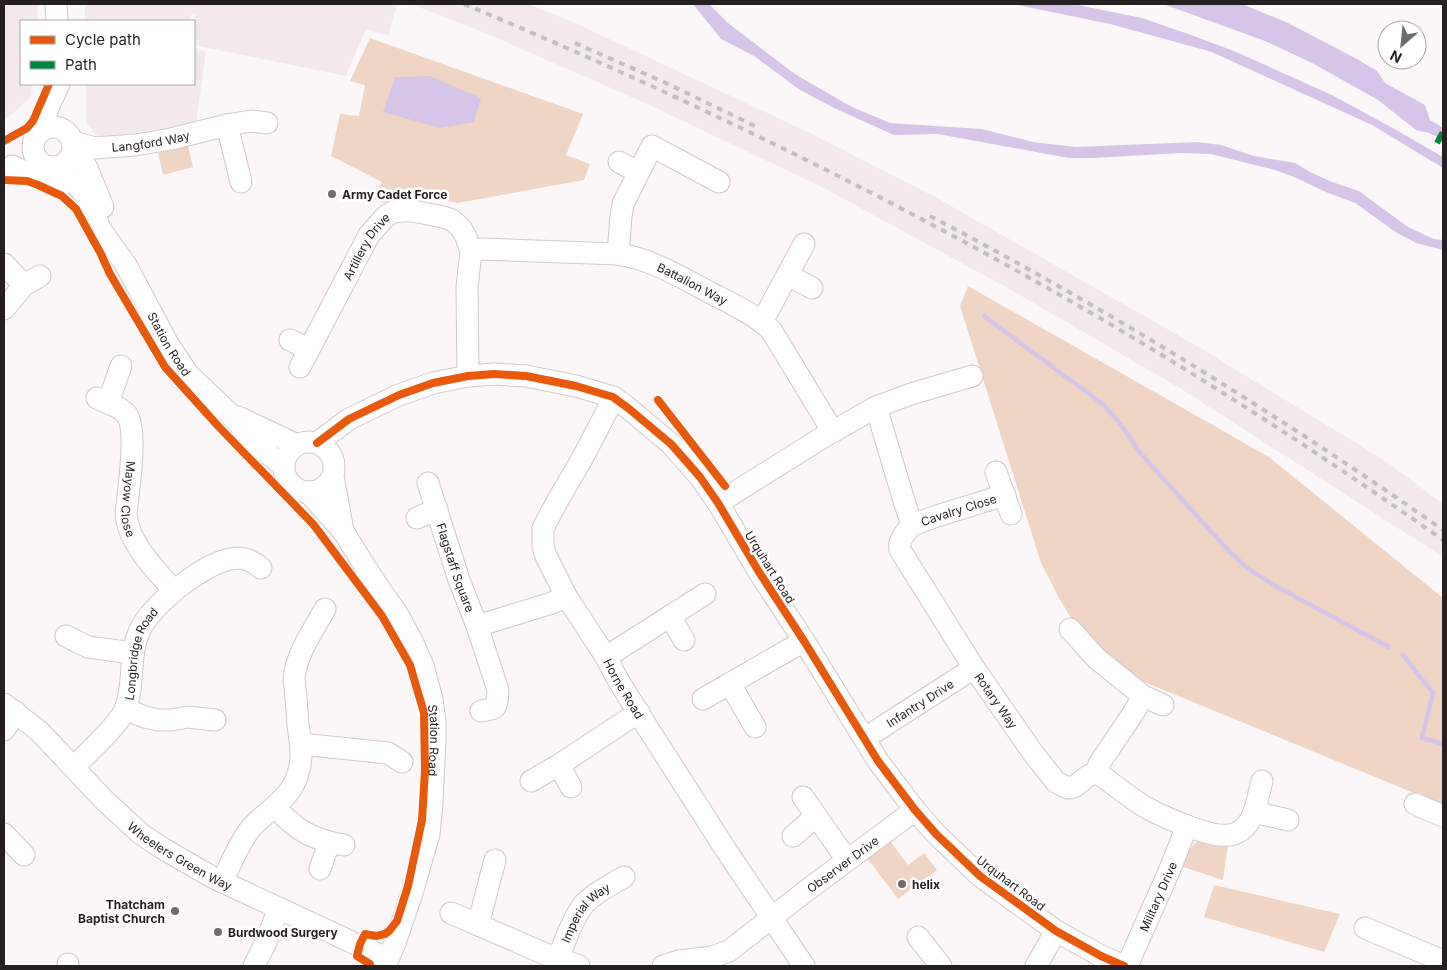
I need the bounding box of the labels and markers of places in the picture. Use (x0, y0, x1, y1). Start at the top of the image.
place label: Army Cadet Force (342, 187, 447, 202)
marker: Army Cadet Force (326, 188, 338, 200)
place label: helix (912, 877, 940, 892)
marker: helix (896, 878, 908, 890)
place label: Thatcham Baptist Church (78, 897, 165, 926)
marker: Thatcham Baptist Church (169, 905, 181, 917)
place label: Burdwood Surgery (228, 925, 338, 940)
marker: Burdwood Surgery (212, 926, 224, 938)

